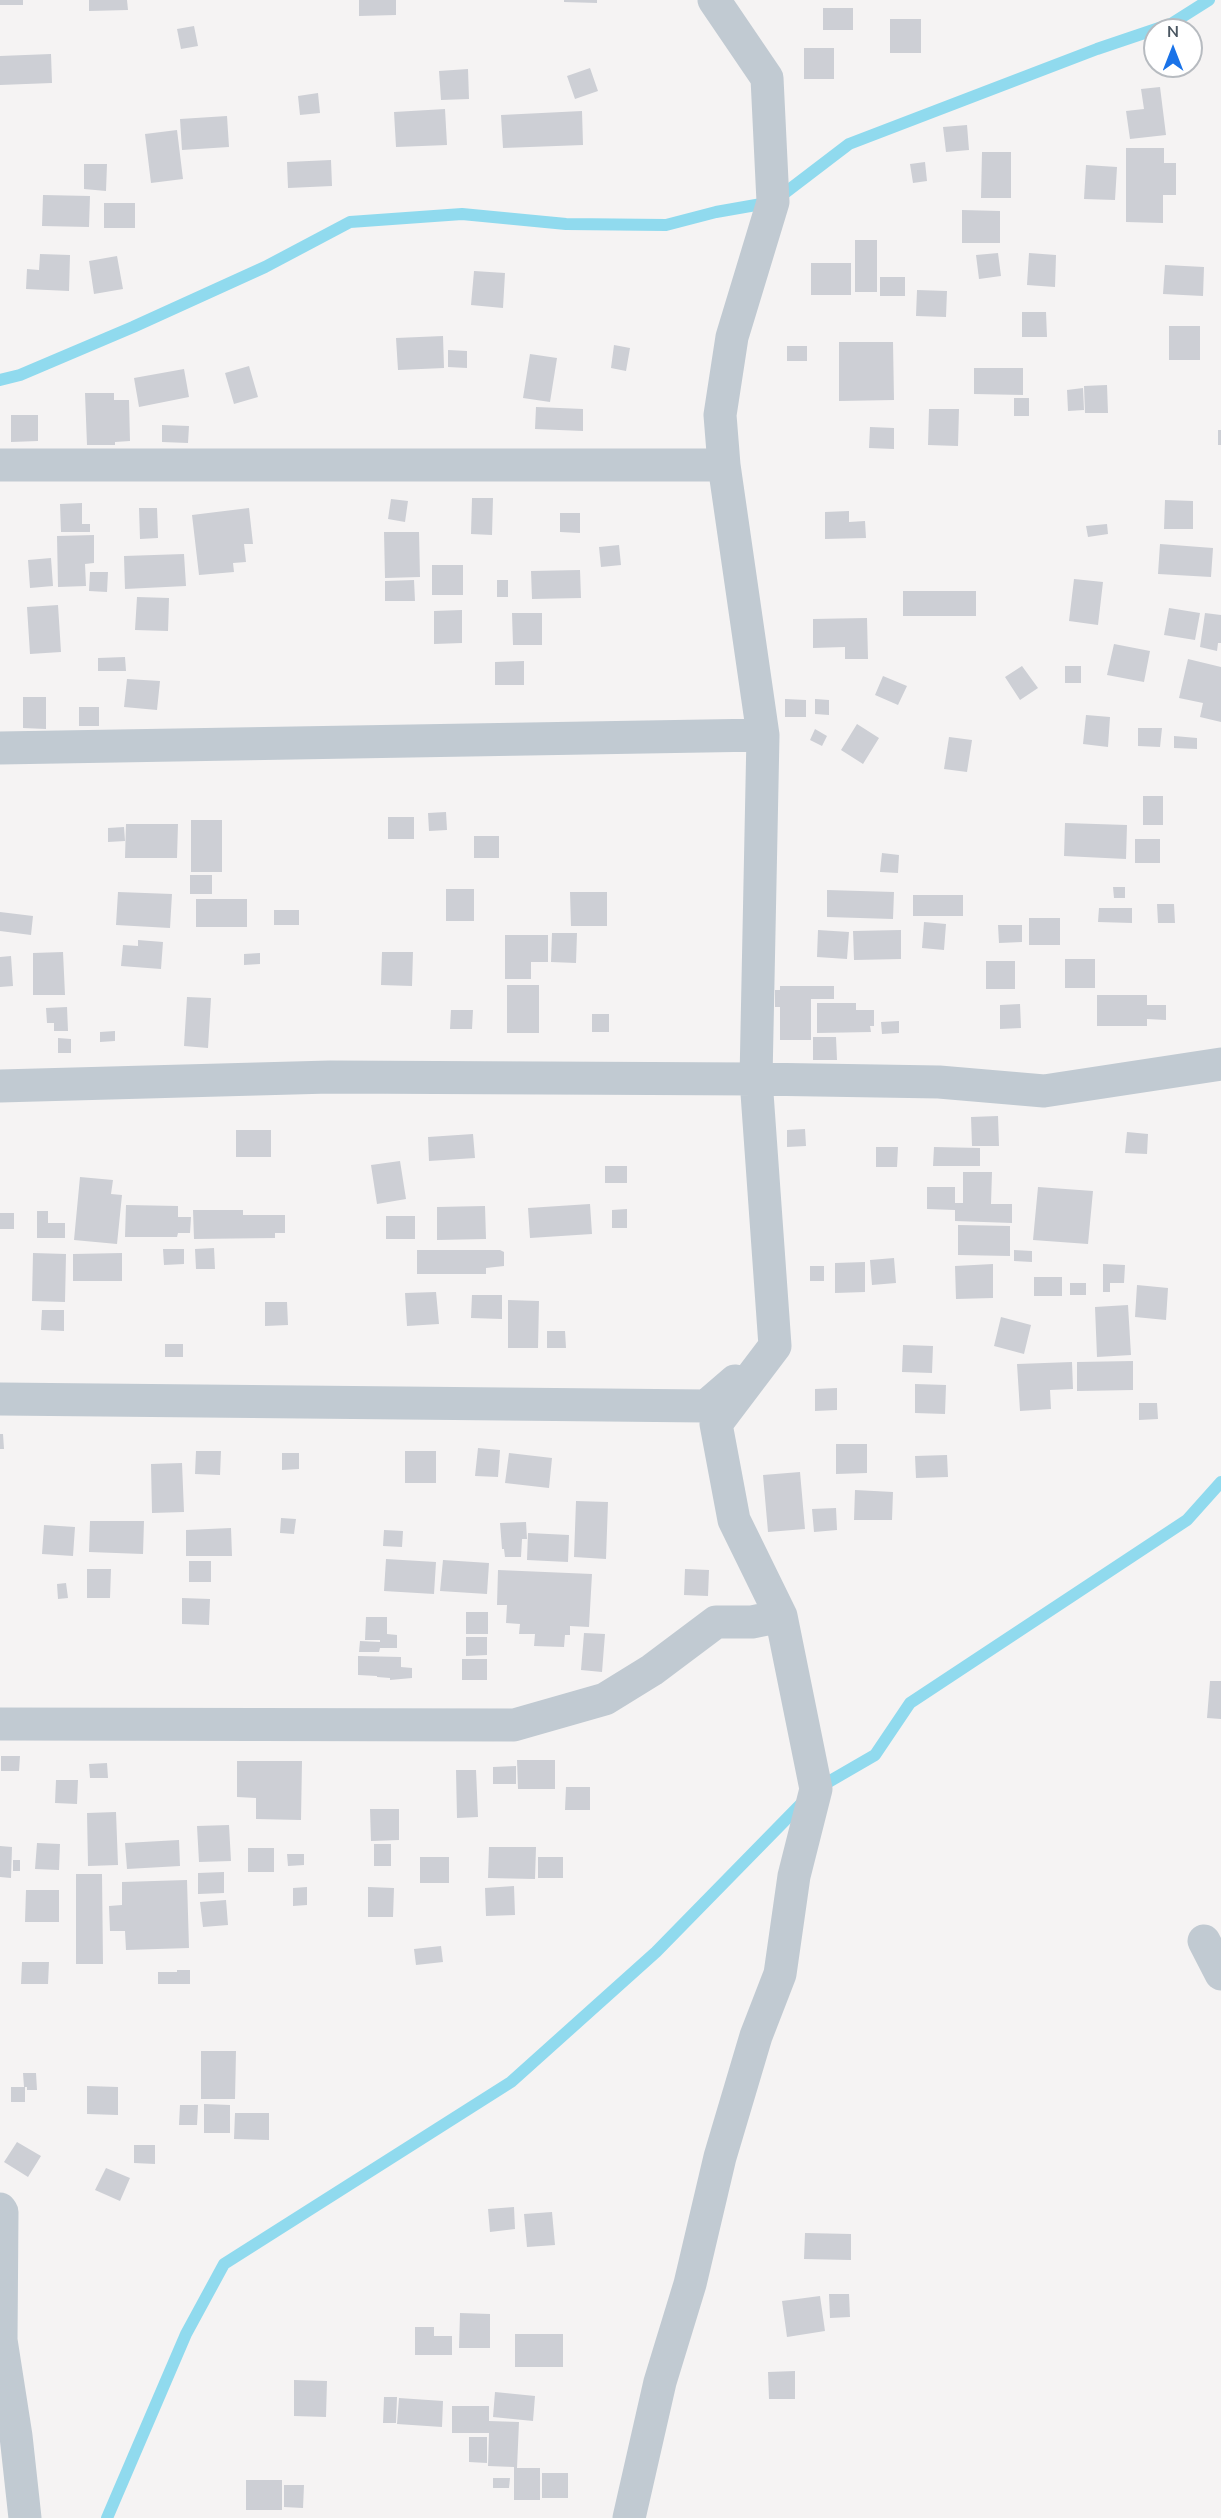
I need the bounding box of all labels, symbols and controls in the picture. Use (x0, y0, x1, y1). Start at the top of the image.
north arrow (1143, 18, 1203, 78)
text: N (1167, 21, 1179, 43)

